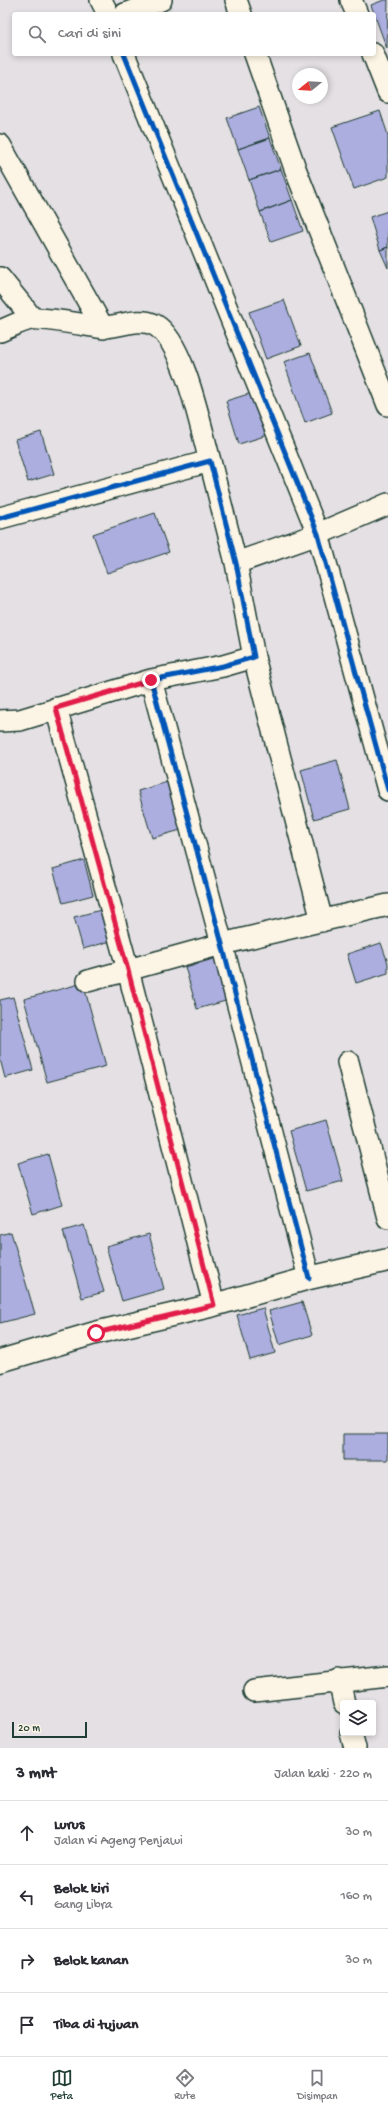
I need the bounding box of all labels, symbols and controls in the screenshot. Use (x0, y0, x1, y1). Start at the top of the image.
search box (12, 12, 376, 56)
icon: search (26, 23, 48, 45)
text: Cari di sini (58, 25, 121, 43)
north arrow (292, 68, 328, 104)
route end (142, 671, 160, 689)
route start (87, 1324, 105, 1342)
map controls (340, 1700, 376, 1736)
button: layers (340, 1700, 376, 1736)
scale bar (12, 1720, 87, 1739)
text: 20 m (18, 1723, 40, 1735)
text: 3 mnt (16, 1764, 56, 1784)
text: Jalan kaki · 220 m (274, 1767, 372, 1782)
text: Lurus (54, 1816, 84, 1834)
icon: ahead (16, 1822, 38, 1844)
text: 30 m (346, 1825, 372, 1840)
text: Jalan Ki Ageng Penjawi (54, 1834, 183, 1849)
text: Belok kiri (54, 1880, 109, 1898)
icon: left (16, 1886, 38, 1908)
text: 160 m (340, 1889, 372, 1904)
text: Gang Libra (54, 1898, 112, 1913)
icon: right (16, 1950, 38, 1972)
text: Belok kanan (54, 1952, 128, 1970)
text: 30 m (346, 1953, 372, 1968)
icon: arrive (16, 2014, 38, 2036)
text: Tiba di tujuan (54, 2016, 138, 2034)
tab: Peta (51, 2067, 73, 2103)
tab: Rute (174, 2067, 196, 2103)
tab: Disimpan (297, 2067, 337, 2103)

